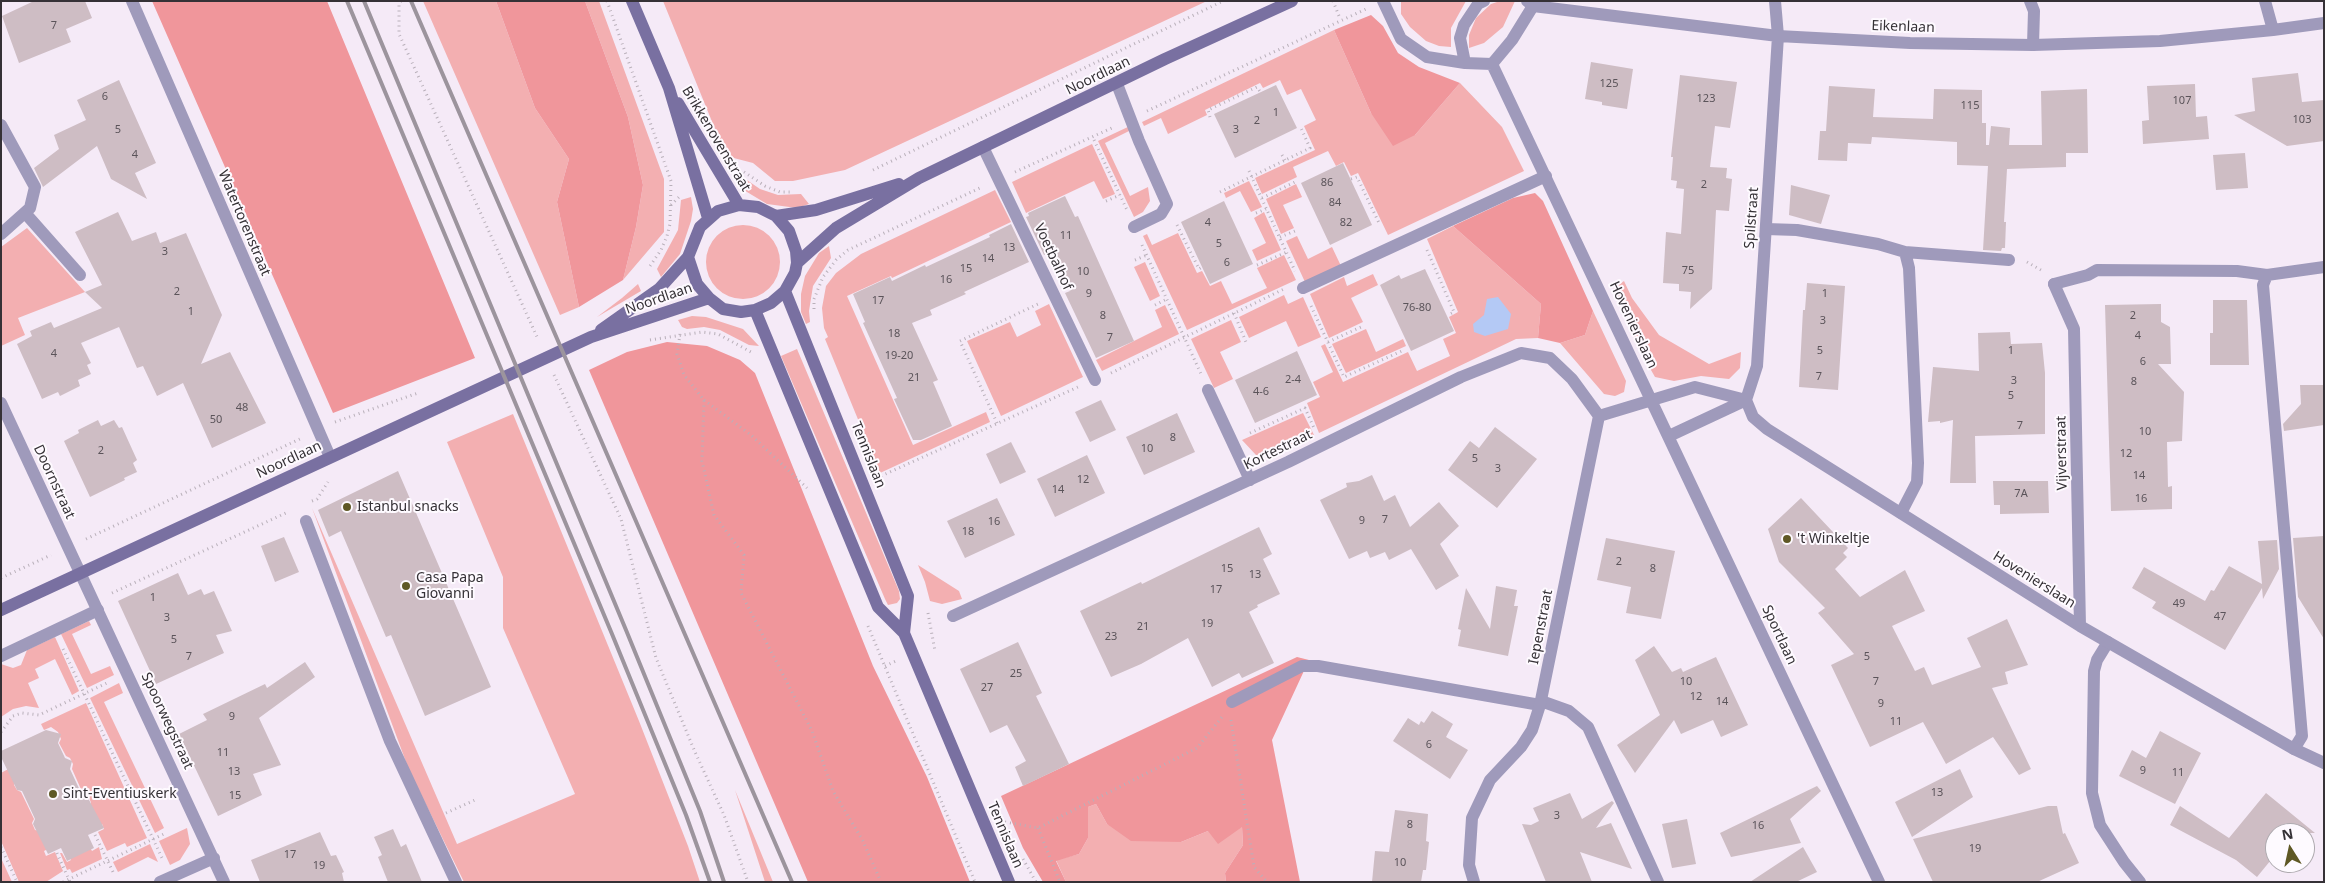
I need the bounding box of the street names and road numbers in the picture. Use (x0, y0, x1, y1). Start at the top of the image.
street label: Eikenlaan (1871, 17, 1935, 37)
street label: Noordlaan (1063, 53, 1133, 99)
street label: Brikkenovenstraat (678, 83, 754, 195)
street label: Watertorenstraat (214, 168, 274, 278)
street label: Spilstraat (1741, 187, 1763, 249)
street label: Voetbalhof (1030, 221, 1076, 293)
street label: Hovenierslaan (1605, 279, 1661, 371)
street label: Noordlaan (623, 280, 695, 318)
street label: Vijverstraat (2053, 416, 2071, 490)
street label: Tennislaan (847, 419, 889, 491)
street label: Kortestraat (1241, 426, 1315, 474)
street label: Noordlaan (254, 438, 324, 482)
street label: Doornstraat (30, 442, 78, 522)
street label: Hovenierslaan (1990, 548, 2078, 612)
street label: Iepenstraat (1526, 588, 1556, 666)
street label: Sportlaan (1758, 603, 1800, 667)
street label: Spoorwegstraat (137, 670, 197, 772)
street label: Tennislaan (984, 799, 1026, 871)

